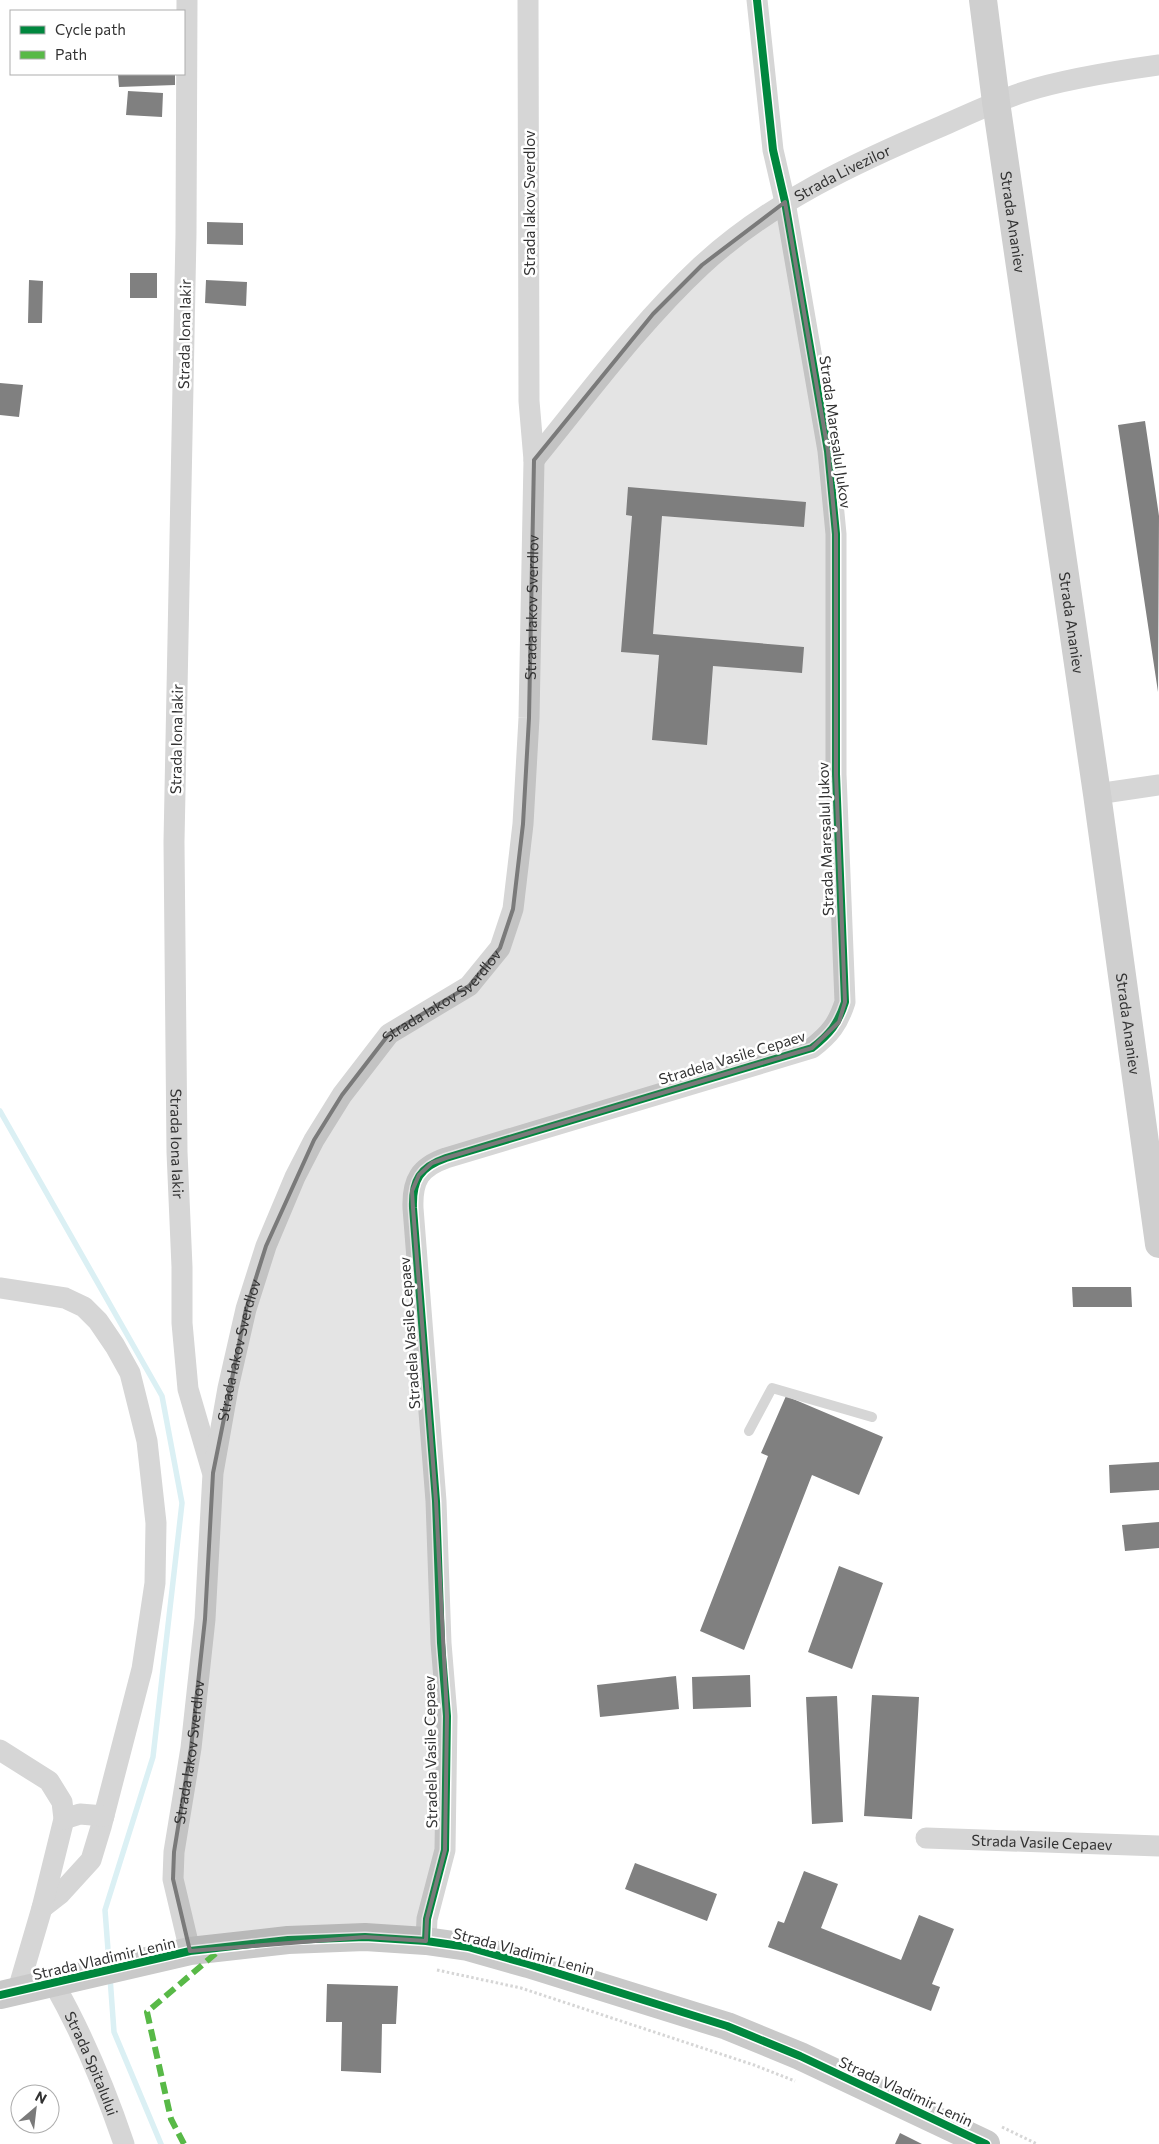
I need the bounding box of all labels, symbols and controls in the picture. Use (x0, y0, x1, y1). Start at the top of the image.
legend (10, 10, 185, 75)
text: Cycle path (55, 20, 126, 38)
text: Path (55, 45, 87, 63)
street label: Strada Iakov Sverdlov (520, 130, 538, 276)
street label: Strada Livezilor (791, 141, 893, 205)
street label: Strada Ananiev (997, 170, 1030, 274)
street label: Strada Iona Iakir (174, 279, 194, 389)
street label: Strada Mareșalul Jukov (814, 354, 856, 510)
street label: Strada Iakov Sverdlov (521, 534, 542, 680)
street label: Strada Ananiev (1056, 571, 1088, 675)
street label: Strada Iona Iakir (166, 684, 186, 794)
street label: Strada Mareșalul Jukov (813, 761, 839, 916)
street label: Strada Iakov Sverdlov (378, 945, 505, 1045)
street label: Strada Ananiev (1113, 972, 1145, 1076)
street label: Stradela Vasile Cepaev (656, 1026, 808, 1088)
street label: Strada Iona Iakir (167, 1089, 188, 1199)
street label: Stradela Vasile Cepaev (395, 1256, 423, 1410)
street label: Strada Iakov Sverdlov (213, 1276, 264, 1422)
street label: Stradela Vasile Cepaev (420, 1675, 440, 1828)
street label: Strada Iakov Sverdlov (170, 1679, 207, 1826)
street label: Strada Vasile Cepaev (971, 1831, 1113, 1853)
street label: Strada Vladimir Lenin (451, 1923, 597, 1979)
street label: Strada Vladimir Lenin (31, 1933, 177, 1983)
street label: Strada Spitalului (61, 2008, 122, 2118)
street label: Strada Vladimir Lenin (836, 2052, 976, 2130)
north arrow (10, 2084, 60, 2134)
text: N (33, 2087, 50, 2107)

